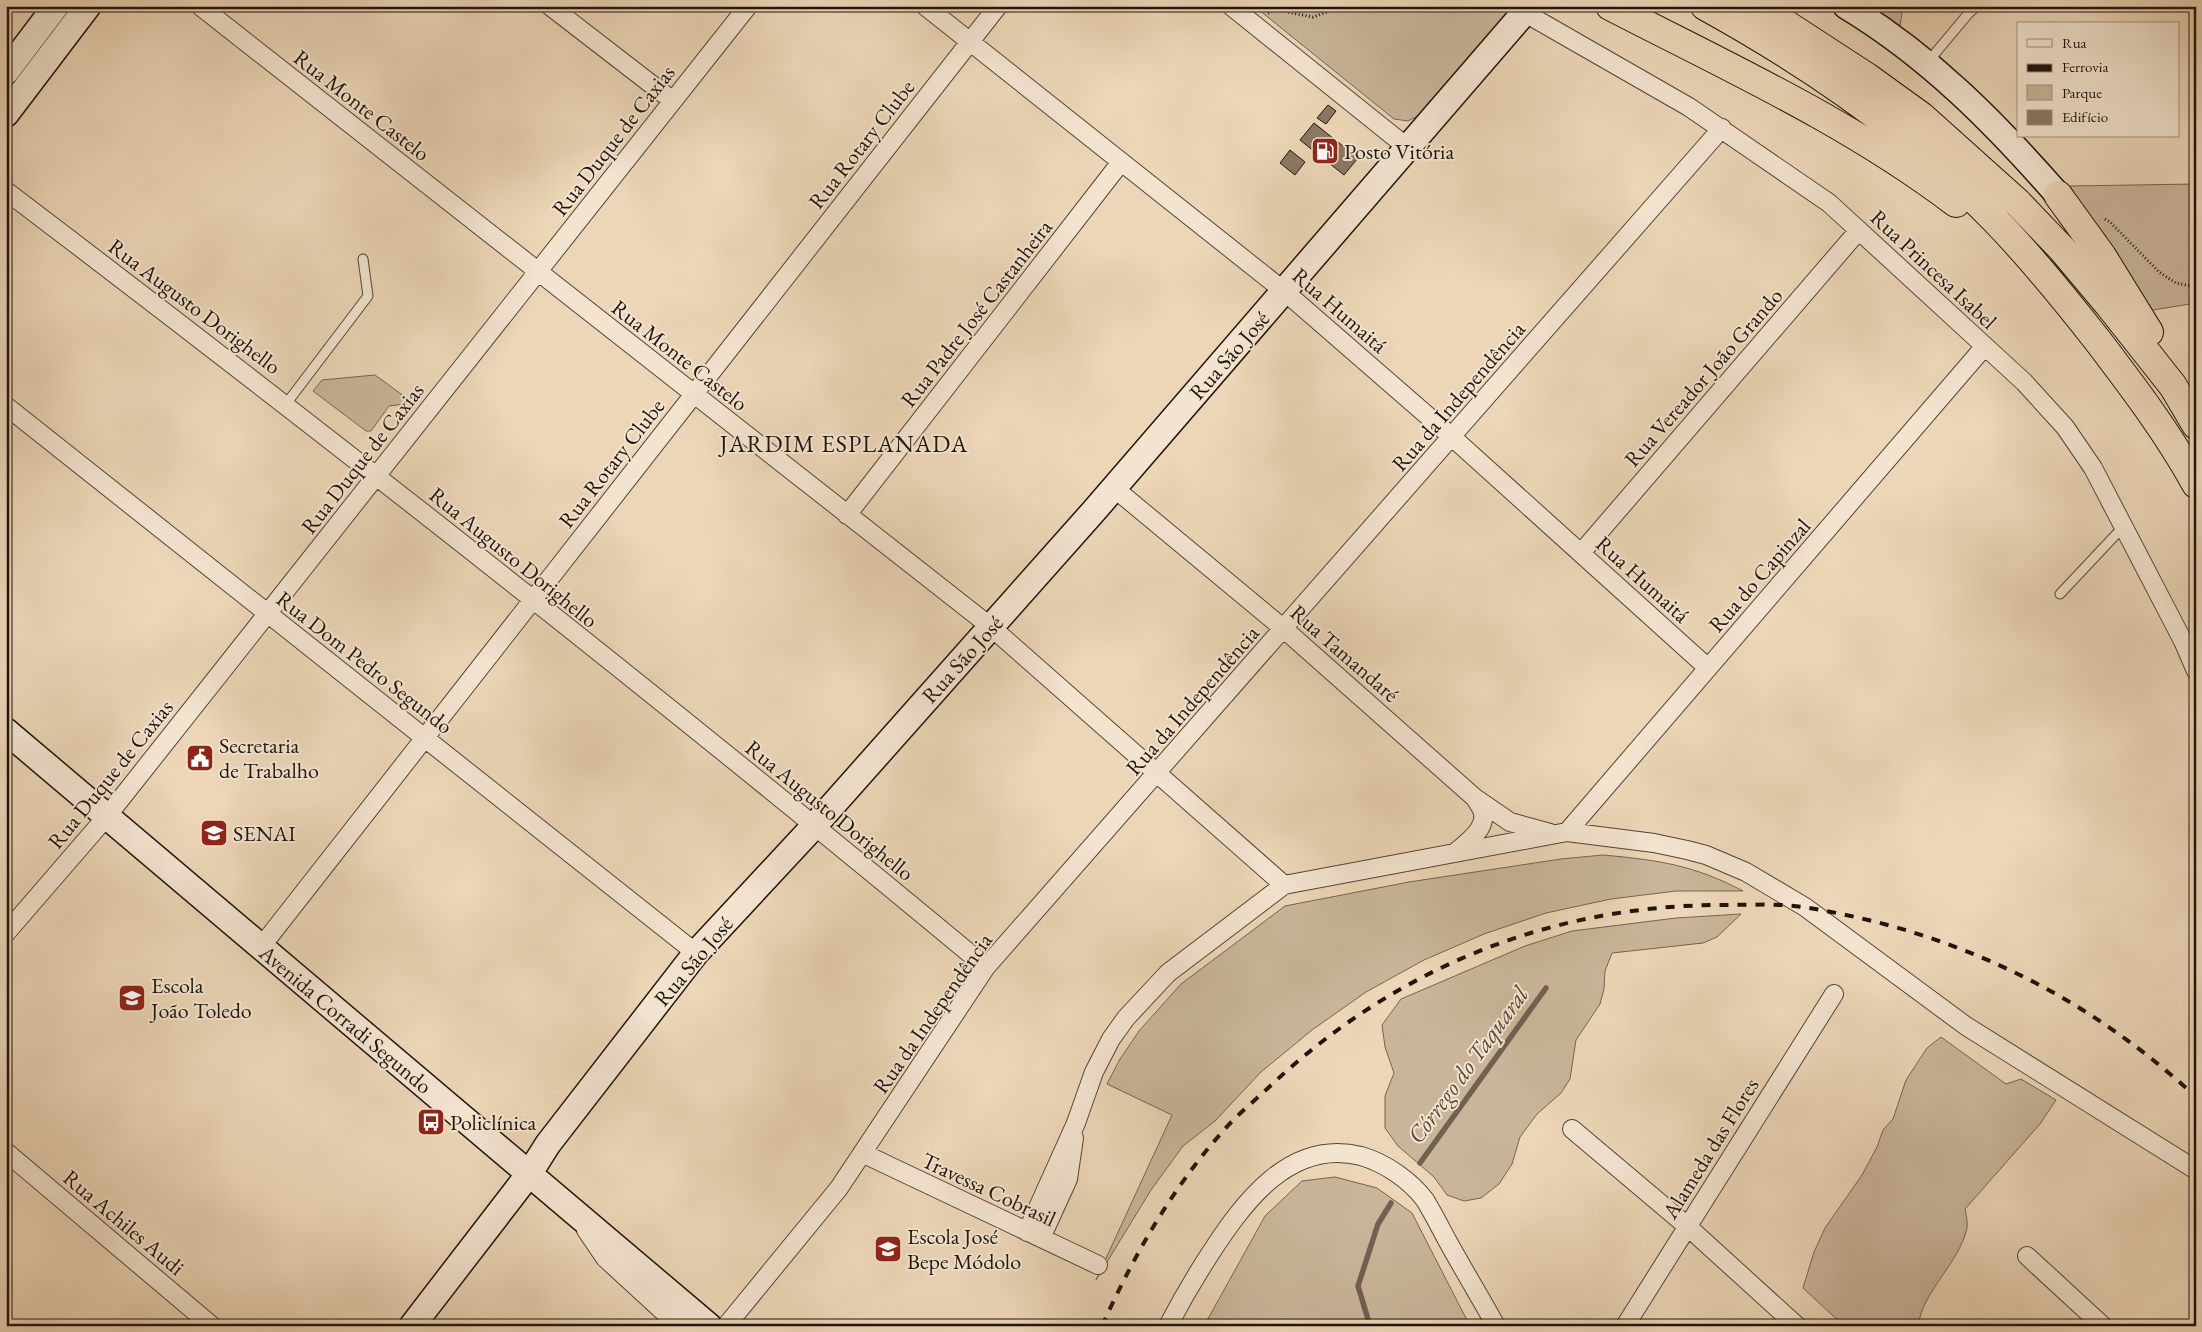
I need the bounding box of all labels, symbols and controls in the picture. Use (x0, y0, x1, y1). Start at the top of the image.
legend (2017, 22, 2180, 138)
text: Rua (2062, 33, 2087, 52)
street label: Rua Monte Castelo (288, 43, 436, 168)
text: Ferrovia (2062, 57, 2109, 76)
street label: Rua Duque de Caxias (545, 59, 681, 222)
street label: Rua Rotary Clube (802, 73, 921, 215)
text: Parque (2062, 83, 2102, 102)
text: Edifício (2062, 107, 2108, 126)
fuel station icon: Posto Vitória (1310, 136, 1340, 166)
place label: Posto Vitória (1344, 137, 1455, 166)
street label: Rua Princesa Isabel (1864, 203, 2003, 336)
street label: Rua Padre José Castanheira (894, 213, 1059, 413)
street label: Rua Augusto Dorighello (103, 232, 287, 381)
street label: Rua Humaitá (1286, 261, 1393, 360)
street label: Rua Vereador João Grando (1618, 282, 1789, 473)
street label: Rua Monte Castelo (606, 293, 754, 418)
street label: Rua São José (1183, 304, 1276, 406)
street label: Rua da Independência (1385, 315, 1532, 477)
street label: Rua Duque de Caxias (294, 377, 430, 540)
street label: Rua Rotary Clube (552, 392, 671, 534)
district label: JARDIM ESPLANADA (718, 428, 968, 459)
street label: Rua Augusto Dorighello (423, 480, 604, 634)
street label: Rua do Capinzal (1702, 512, 1817, 638)
street label: Rua Humaitá (1590, 530, 1696, 629)
street label: Rua Dom Pedro Segundo (271, 584, 459, 740)
street label: Rua Tamandaré (1284, 598, 1405, 709)
street label: Rua São José (915, 609, 1010, 709)
street label: Rua da Independência (1119, 619, 1266, 781)
street label: Rua Duque de Caxias (41, 694, 180, 855)
place label: Secretaria de Trabalho (219, 731, 319, 785)
street label: Rua Augusto Dorighello (739, 733, 920, 887)
public building icon: Secretaria de Trabalho (185, 743, 215, 773)
school or university icon: SENAI (199, 818, 229, 848)
place label: SENAI (233, 819, 296, 848)
street label: Rua São José (647, 910, 740, 1012)
street label: Rua da Independência (866, 927, 999, 1099)
street label: Avenida Corradi Segundo (252, 938, 438, 1100)
place label: Escola João Toledo (149, 971, 252, 1025)
water label: Córrego do Taquaral (1400, 979, 1537, 1150)
school or university icon: Escola João Toledo (117, 983, 147, 1013)
street label: Alameda das Flores (1655, 1072, 1765, 1225)
bus stop icon: Policlínica (416, 1107, 446, 1137)
place label: Policlínica (450, 1108, 537, 1137)
street label: Travessa Cobrasil (917, 1146, 1061, 1233)
street label: Rua Achiles Audi (57, 1163, 190, 1282)
place label: Escola José Bepe Módolo (907, 1222, 1021, 1276)
school or university icon: Escola José Bepe Módolo (873, 1234, 903, 1264)

